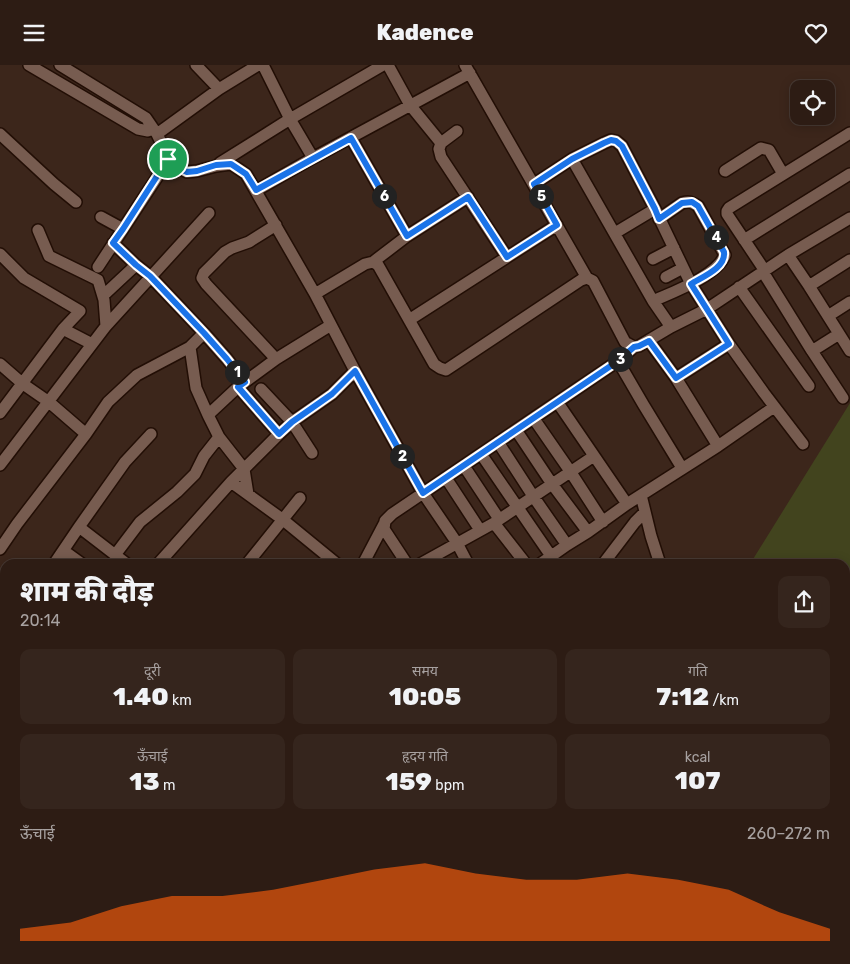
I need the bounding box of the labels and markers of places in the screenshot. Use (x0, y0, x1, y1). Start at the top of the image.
pin (147, 138, 189, 180)
pin: 6 (372, 183, 396, 209)
pin: 5 (528, 183, 554, 209)
pin: 4 (704, 225, 728, 249)
pin: 3 (608, 347, 632, 371)
pin: 1 (224, 359, 250, 385)
pin: 2 (390, 443, 414, 469)

